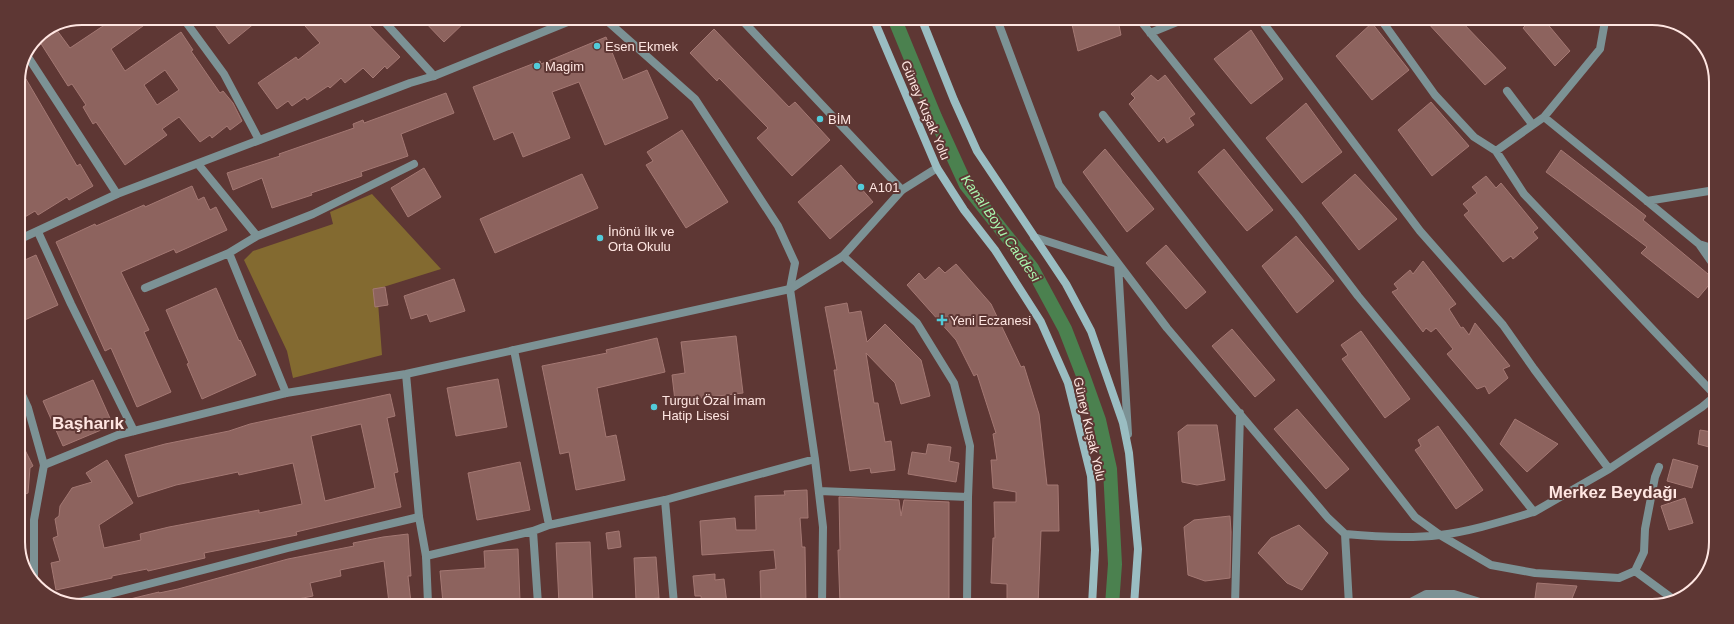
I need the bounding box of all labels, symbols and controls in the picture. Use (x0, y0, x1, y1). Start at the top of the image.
place label: Esen Ekmek (605, 39, 678, 54)
marker: Esen Ekmek (592, 41, 602, 51)
street label: Güney Kuşak Yolu (898, 58, 953, 162)
place label: Magim (545, 59, 584, 74)
marker: Magim (532, 61, 542, 71)
place label: BİM (828, 112, 851, 127)
marker: BİM (815, 114, 825, 124)
water label: Kanal Boyu Caddesi (958, 171, 1044, 285)
place label: A101 (869, 180, 899, 195)
marker: A101 (856, 182, 866, 192)
place label: İnönü İlk ve Orta Okulu (608, 224, 675, 254)
marker: İnönü İlk ve Orta Okulu (595, 233, 605, 243)
place label: Yeni Eczanesi (950, 313, 1031, 328)
marker: Yeni Eczanesi (937, 315, 947, 325)
street label: Güney Kuşak Yolu (1070, 376, 1109, 483)
place label: Turgut Özal İmam Hatip Lisesi (662, 393, 766, 423)
marker: Turgut Özal İmam Hatip Lisesi (649, 402, 659, 412)
district label: Başharık (52, 414, 124, 433)
district label: Merkez Beydağı (1549, 483, 1677, 502)

